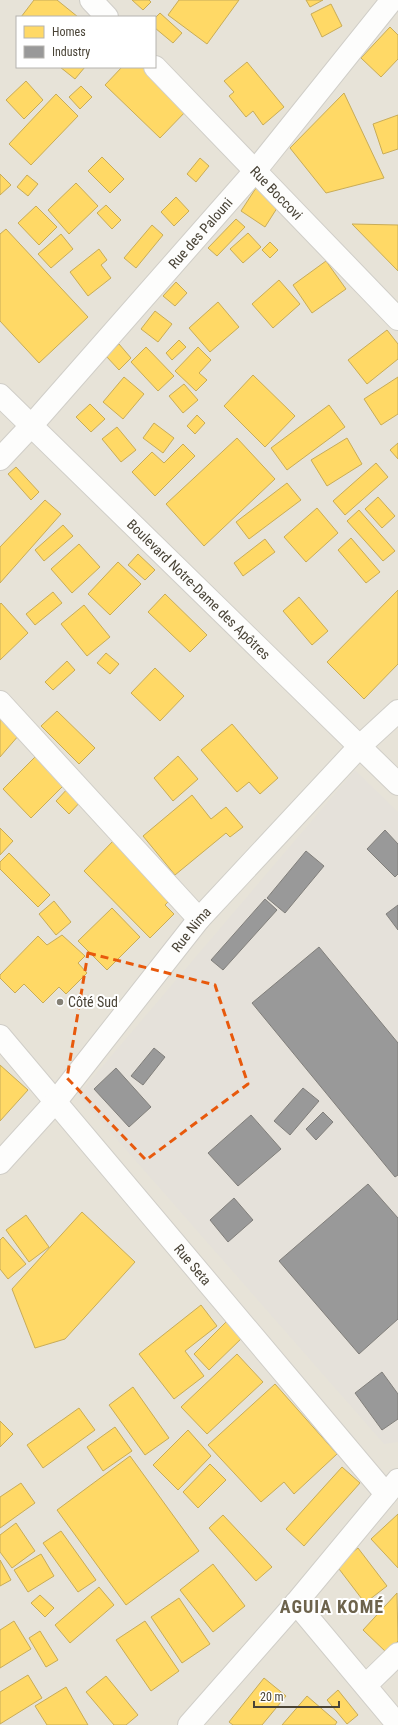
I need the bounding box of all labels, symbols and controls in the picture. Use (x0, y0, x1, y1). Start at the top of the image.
legend (16, 16, 156, 68)
text: Homes (52, 25, 86, 39)
text: Industry (52, 45, 90, 59)
street label: Rue Boccovi (247, 163, 306, 223)
street label: Rue des Palouni (165, 195, 236, 272)
street label: Boulevard Notre-Dame des Apôtres (124, 516, 274, 663)
street label: Rue Nima (168, 904, 214, 955)
place label: Côté Sud (68, 994, 118, 1010)
marker: Côté Sud (55, 997, 65, 1007)
street label: Rue Seta (171, 1241, 214, 1288)
district label: AGUIA KOMÉ (280, 1596, 384, 1617)
scale bar (254, 1683, 339, 1709)
text: 20 m (260, 1690, 284, 1704)

